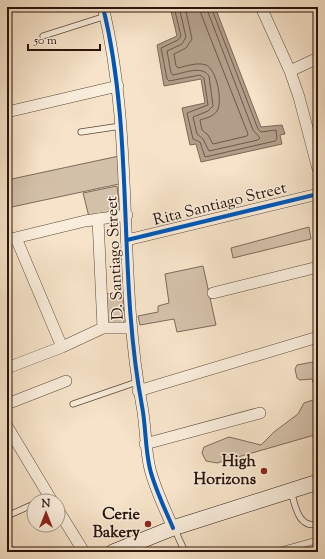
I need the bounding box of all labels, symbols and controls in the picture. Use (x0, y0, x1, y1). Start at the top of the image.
scale bar (28, 26, 100, 52)
text: 50 m (33, 32, 57, 50)
street label: Rita Santiago Street (151, 177, 290, 233)
street label: D. Santiago Street (101, 195, 131, 321)
place label: High Horizons (194, 451, 257, 492)
marker: High Horizons (259, 466, 269, 476)
north arrow (26, 493, 66, 533)
text: N (41, 496, 51, 512)
place label: Cerie Bakery (93, 504, 141, 545)
marker: Cerie Bakery (143, 519, 153, 529)

